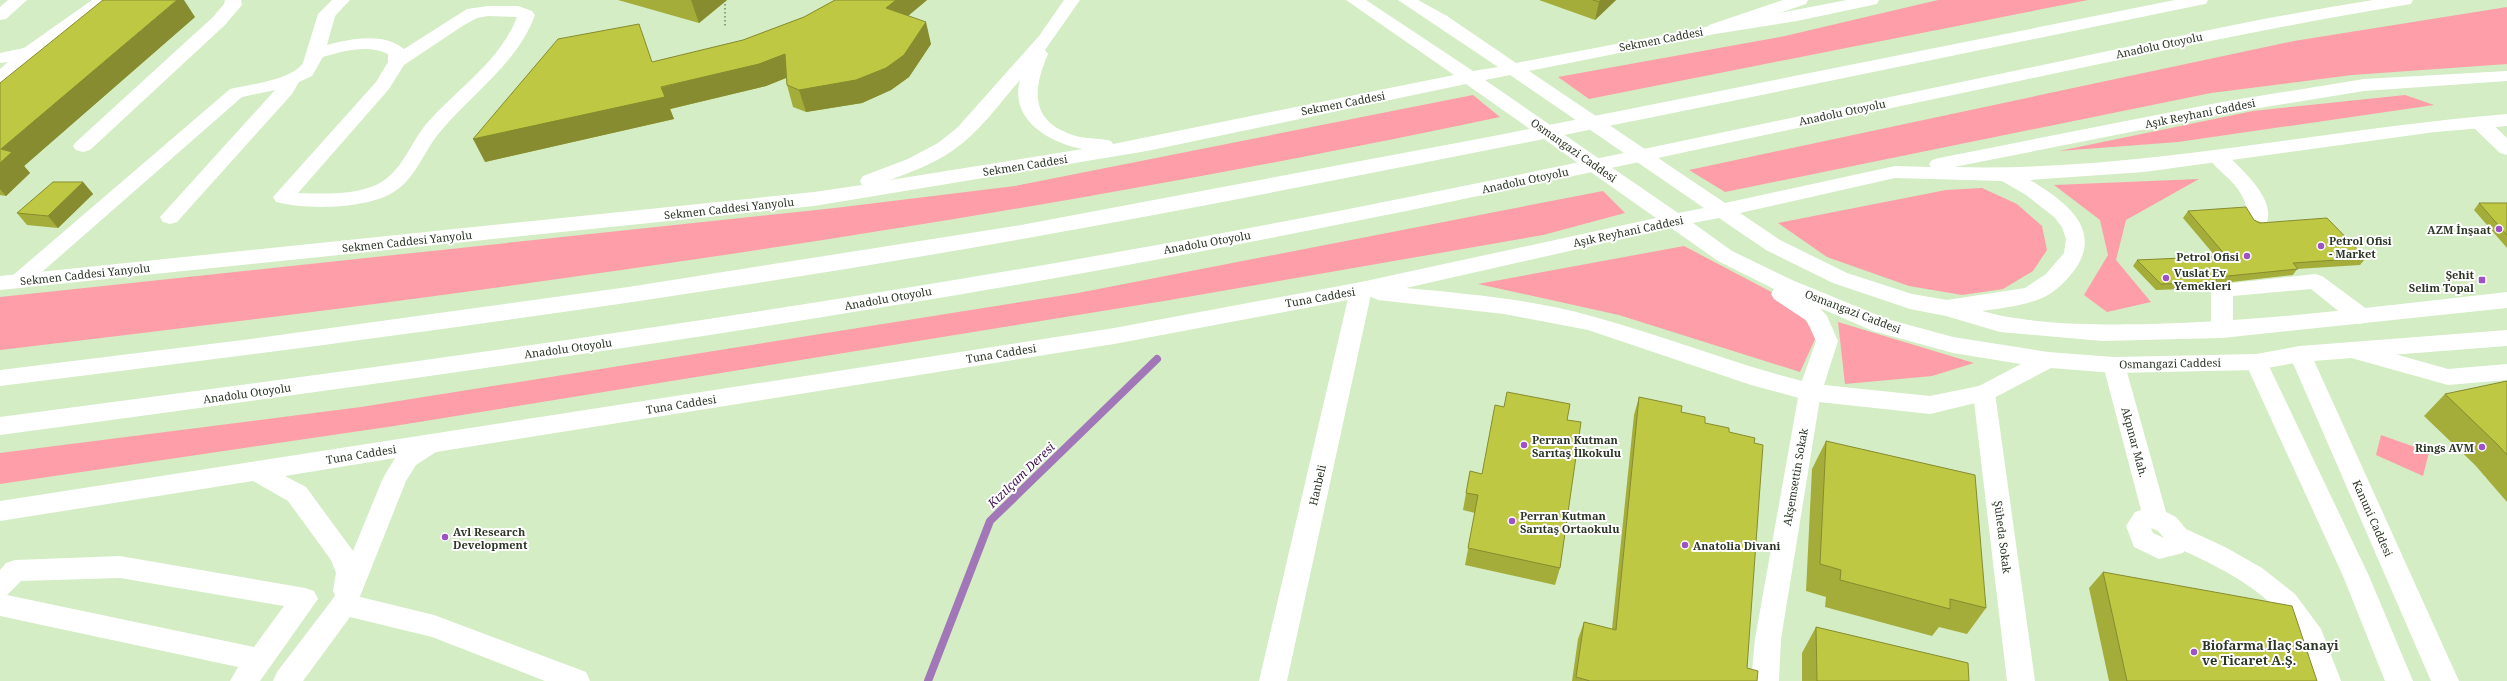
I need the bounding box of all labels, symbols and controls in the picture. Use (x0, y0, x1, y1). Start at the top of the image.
street label: Sekmen Caddesi (1618, 23, 1705, 55)
street label: Anadolu Otoyolu (2114, 28, 2204, 62)
street label: Sekmen Caddesi (1300, 87, 1387, 119)
street label: Anadolu Otoyolu (1797, 95, 1887, 129)
street label: Aşık Reyhani Caddesi (2143, 95, 2257, 131)
street label: Osmangazi Caddesi (1528, 115, 1620, 186)
street label: Sekmen Caddesi (982, 151, 1069, 179)
street label: Anadolu Otoyolu (1480, 163, 1570, 197)
street label: Sekmen Caddesi Yanyolu (663, 194, 795, 222)
street label: Aşık Reyhani Caddesi (1572, 212, 1685, 250)
place label: AZM İnşaat (2427, 222, 2492, 237)
marker: AZM İnşaat (2494, 224, 2504, 234)
street label: Sekmen Caddesi Yanyolu (341, 227, 473, 255)
street label: Anadolu Otoyolu (1162, 227, 1252, 257)
place label: Petrol Ofisi - Market (2329, 233, 2392, 261)
marker: Petrol Ofisi - Market (2316, 241, 2326, 251)
place label: Petrol Ofisi (2176, 249, 2239, 264)
marker: Petrol Ofisi (2242, 251, 2252, 261)
street label: Sekmen Caddesi Yanyolu (19, 260, 151, 288)
place label: Vuslat Ev Yemekleri (2174, 265, 2231, 293)
place label: Şehit Selim Topal (2409, 267, 2475, 295)
marker: Vuslat Ev Yemekleri (2161, 273, 2171, 283)
marker: Şehit Selim Topal (2477, 275, 2487, 285)
street label: Anadolu Otoyolu (843, 283, 933, 313)
street label: Tuna Caddesi (1284, 283, 1357, 311)
street label: Osmangazi Caddesi (1803, 286, 1904, 336)
street label: Anadolu Otoyolu (523, 334, 613, 362)
street label: Tuna Caddesi (965, 340, 1038, 366)
street label: Osmangazi Caddesi (2119, 355, 2221, 371)
street label: Anadolu Otoyolu (202, 379, 292, 407)
street label: Tuna Caddesi (645, 391, 718, 417)
street label: Akpınar Mah. (2118, 405, 2152, 479)
street label: Akşemsettin Sokak (1779, 426, 1811, 527)
place label: Perran Kutman Sarıtaş İlkokulu (1532, 432, 1622, 460)
water label: Kızılçam Deresi (983, 438, 1059, 512)
marker: Perran Kutman Sarıtaş İlkokulu (1519, 440, 1529, 450)
place label: Rings AVM (2415, 440, 2475, 455)
street label: Tuna Caddesi (325, 441, 398, 467)
marker: Rings AVM (2477, 442, 2487, 452)
street label: Hanbeli (1305, 463, 1329, 507)
street label: Kanuni Caddesi (2349, 477, 2397, 559)
street label: Şüheda Sokak (1991, 500, 2015, 575)
place label: Perran Kutman Sarıtaş Ortaokulu (1520, 508, 1620, 536)
marker: Perran Kutman Sarıtaş Ortaokulu (1507, 516, 1517, 526)
place label: Avl Research Development (453, 524, 528, 552)
marker: Avl Research Development (440, 532, 450, 542)
place label: Anatolia Divani (1693, 538, 1781, 553)
marker: Anatolia Divani (1680, 540, 1690, 550)
place label: Biofarma İlaç Sanayi ve Ticaret A.Ş. (2202, 636, 2339, 669)
marker: Biofarma İlaç Sanayi ve Ticaret A.Ş. (2189, 647, 2199, 657)

